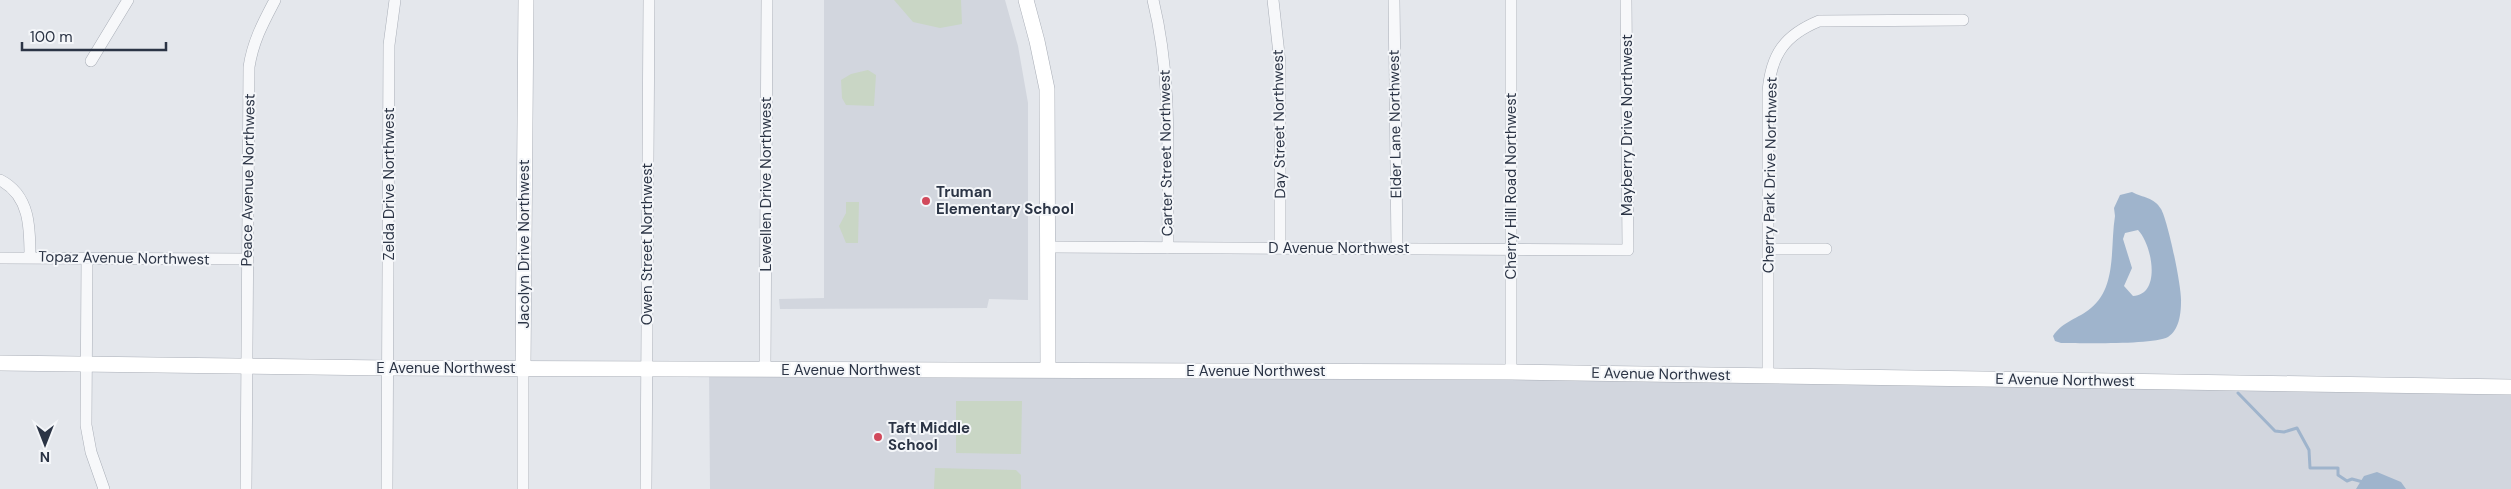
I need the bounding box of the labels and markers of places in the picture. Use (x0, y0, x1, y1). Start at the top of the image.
place label: Truman Elementary School (936, 182, 1074, 219)
marker: Truman Elementary School (920, 195, 932, 207)
place label: Taft Middle School (888, 418, 970, 455)
marker: Taft Middle School (872, 431, 884, 443)

